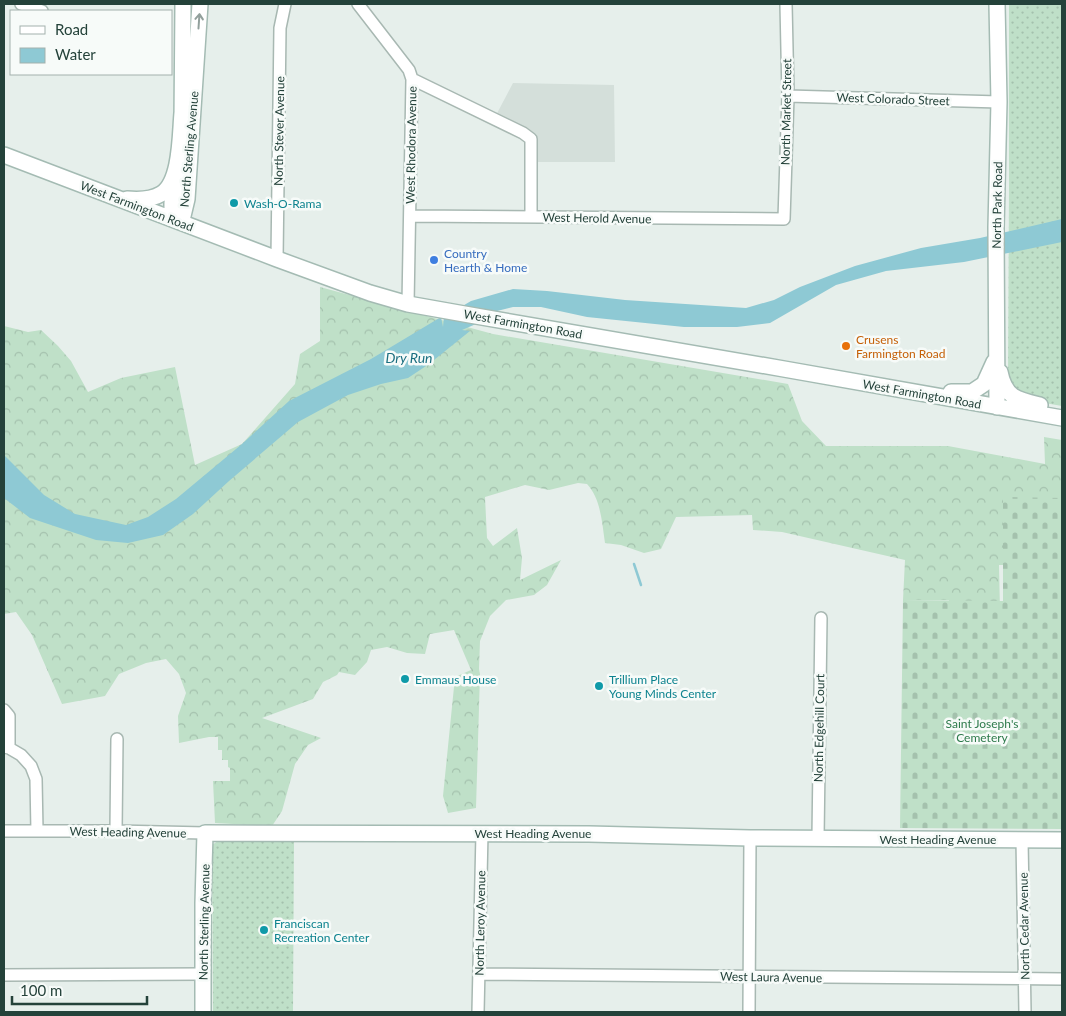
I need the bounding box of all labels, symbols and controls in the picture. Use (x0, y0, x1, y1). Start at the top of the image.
legend (10, 10, 172, 75)
one-way arrow (194, 14, 203, 30)
text: Road (55, 20, 88, 38)
text: Water (55, 45, 96, 63)
street label: North Market Street (778, 58, 794, 165)
street label: North Stever Avenue (271, 76, 287, 186)
street label: West Rhodora Avenue (402, 86, 420, 204)
street label: North Sterling Avenue (176, 90, 202, 208)
street label: West Colorado Street (836, 90, 951, 108)
street label: North Park Road (989, 161, 1005, 249)
street label: West Farmington Road (78, 177, 196, 235)
place label: Wash-O-Rama (244, 196, 321, 211)
marker: Wash-O-Rama (228, 197, 240, 209)
street label: West Herold Avenue (542, 210, 652, 226)
place label: Country Hearth & Home (444, 246, 527, 275)
marker: Country Hearth & Home (428, 254, 440, 266)
street label: West Farmington Road (463, 306, 583, 342)
place label: Crusens Farmington Road (856, 332, 945, 361)
marker: Crusens Farmington Road (840, 340, 852, 352)
water label: Dry Run (386, 349, 433, 366)
street label: West Farmington Road (862, 376, 982, 412)
place label: Emmaus House (415, 672, 496, 687)
place label: Trillium Place Young Minds Center (609, 672, 717, 701)
marker: Emmaus House (399, 673, 411, 685)
street label: North Edgehill Court (811, 673, 827, 782)
marker: Trillium Place Young Minds Center (593, 680, 605, 692)
park label: Saint Joseph's Cemetery (946, 716, 1018, 745)
street label: West Heading Avenue (69, 823, 187, 841)
street label: West Heading Avenue (475, 826, 591, 841)
street label: West Heading Avenue (880, 832, 996, 847)
street label: North Sterling Avenue (195, 864, 213, 980)
street label: North Leroy Avenue (472, 870, 488, 976)
street label: North Cedar Avenue (1016, 872, 1032, 980)
place label: Franciscan Recreation Center (274, 916, 370, 945)
marker: Franciscan Recreation Center (258, 924, 270, 936)
street label: West Laura Avenue (720, 969, 822, 985)
scale bar (12, 974, 148, 1006)
text: 100 m (20, 981, 62, 999)

